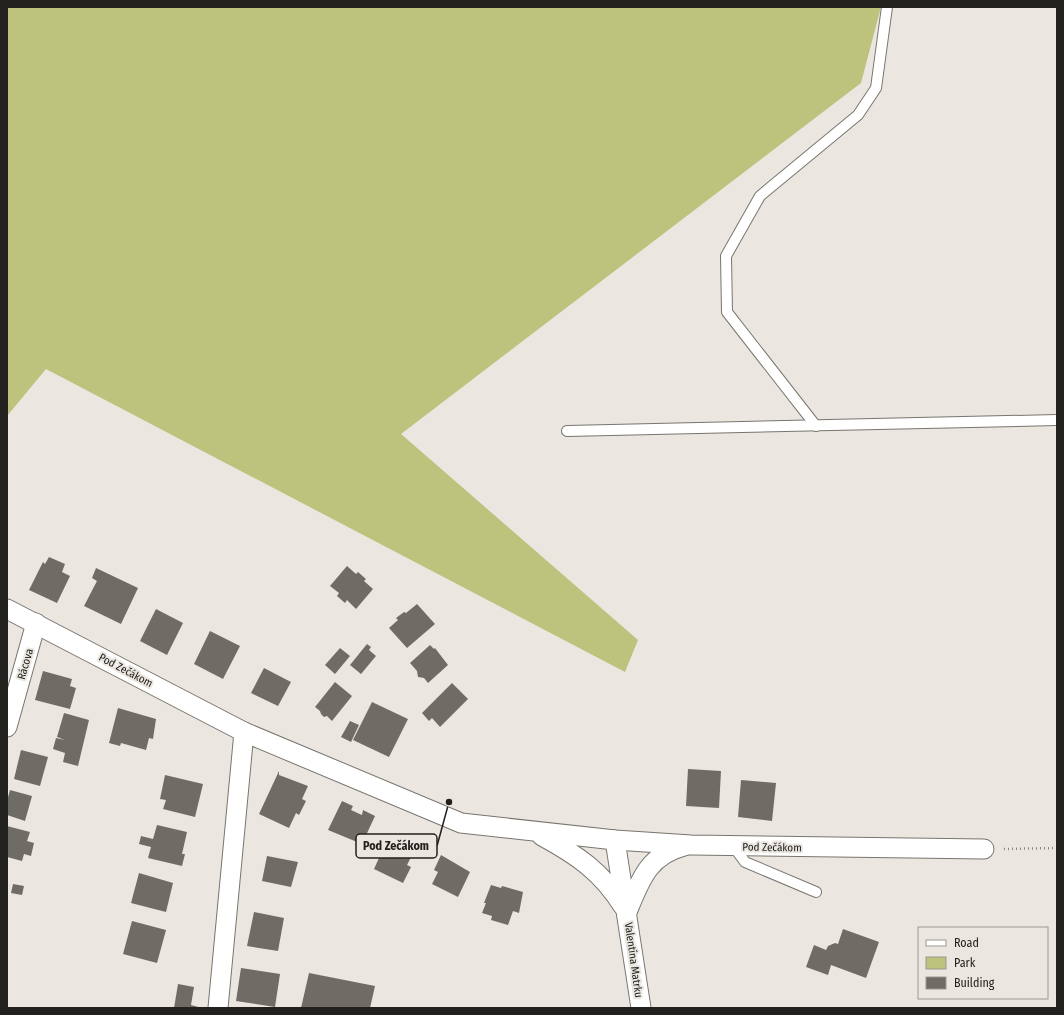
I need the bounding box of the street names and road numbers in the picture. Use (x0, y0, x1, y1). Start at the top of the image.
street label: Rácova (15, 647, 36, 681)
street label: Pod Zečákom (97, 651, 155, 690)
street label: Pod Zečákom (742, 840, 802, 855)
street label: Valentína Matrku (622, 921, 645, 999)

